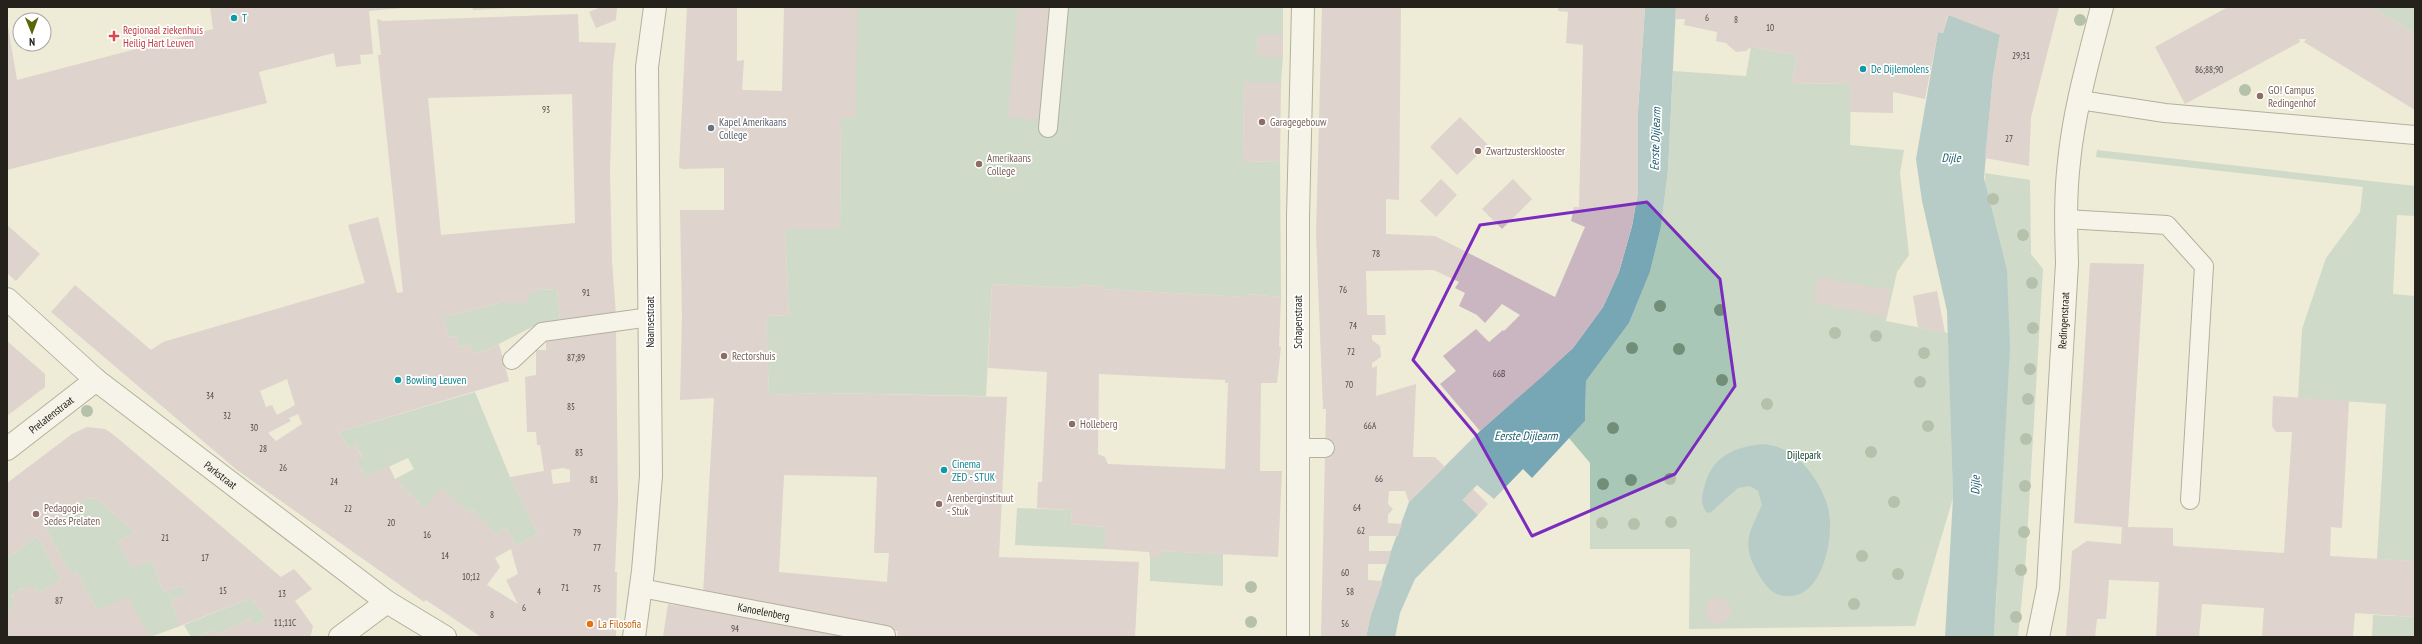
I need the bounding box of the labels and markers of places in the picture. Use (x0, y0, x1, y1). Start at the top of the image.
place label: T (242, 11, 247, 25)
marker: T (229, 13, 239, 23)
place label: Regionaal ziekenhuis Heilig Hart Leuven (123, 23, 203, 50)
marker: Regionaal ziekenhuis Heilig Hart Leuven (108, 30, 120, 42)
place label: De Dijlemolens (1871, 62, 1929, 76)
marker: De Dijlemolens (1858, 64, 1868, 74)
place label: GO! Campus Redingenhof (2268, 83, 2317, 110)
marker: GO! Campus Redingenhof (2255, 91, 2265, 101)
place label: Kapel Amerikaans College (719, 115, 787, 142)
place label: Garagegebouw (1270, 115, 1327, 129)
marker: Garagegebouw (1257, 117, 1267, 127)
marker: Kapel Amerikaans College (706, 123, 716, 133)
place label: Zwartzustersklooster (1486, 144, 1565, 158)
marker: Zwartzustersklooster (1473, 146, 1483, 156)
place label: Amerikaans College (987, 151, 1031, 178)
marker: Amerikaans College (974, 159, 984, 169)
place label: Rectorshuis (732, 349, 776, 363)
marker: Rectorshuis (719, 351, 729, 361)
place label: Bowling Leuven (406, 373, 466, 387)
marker: Bowling Leuven (393, 375, 403, 385)
place label: Holleberg (1080, 417, 1118, 431)
marker: Holleberg (1067, 419, 1077, 429)
place label: Cinema ZED - STUK (952, 457, 996, 484)
marker: Cinema ZED - STUK (939, 465, 949, 475)
place label: Arenberginstituut - Stuk (947, 491, 1014, 518)
marker: Arenberginstituut - Stuk (934, 499, 944, 509)
place label: Pedagogie Sedes Prelaten (44, 501, 100, 528)
marker: Pedagogie Sedes Prelaten (31, 509, 41, 519)
place label: La Filosofia (598, 617, 641, 631)
marker: La Filosofia (585, 619, 595, 629)

